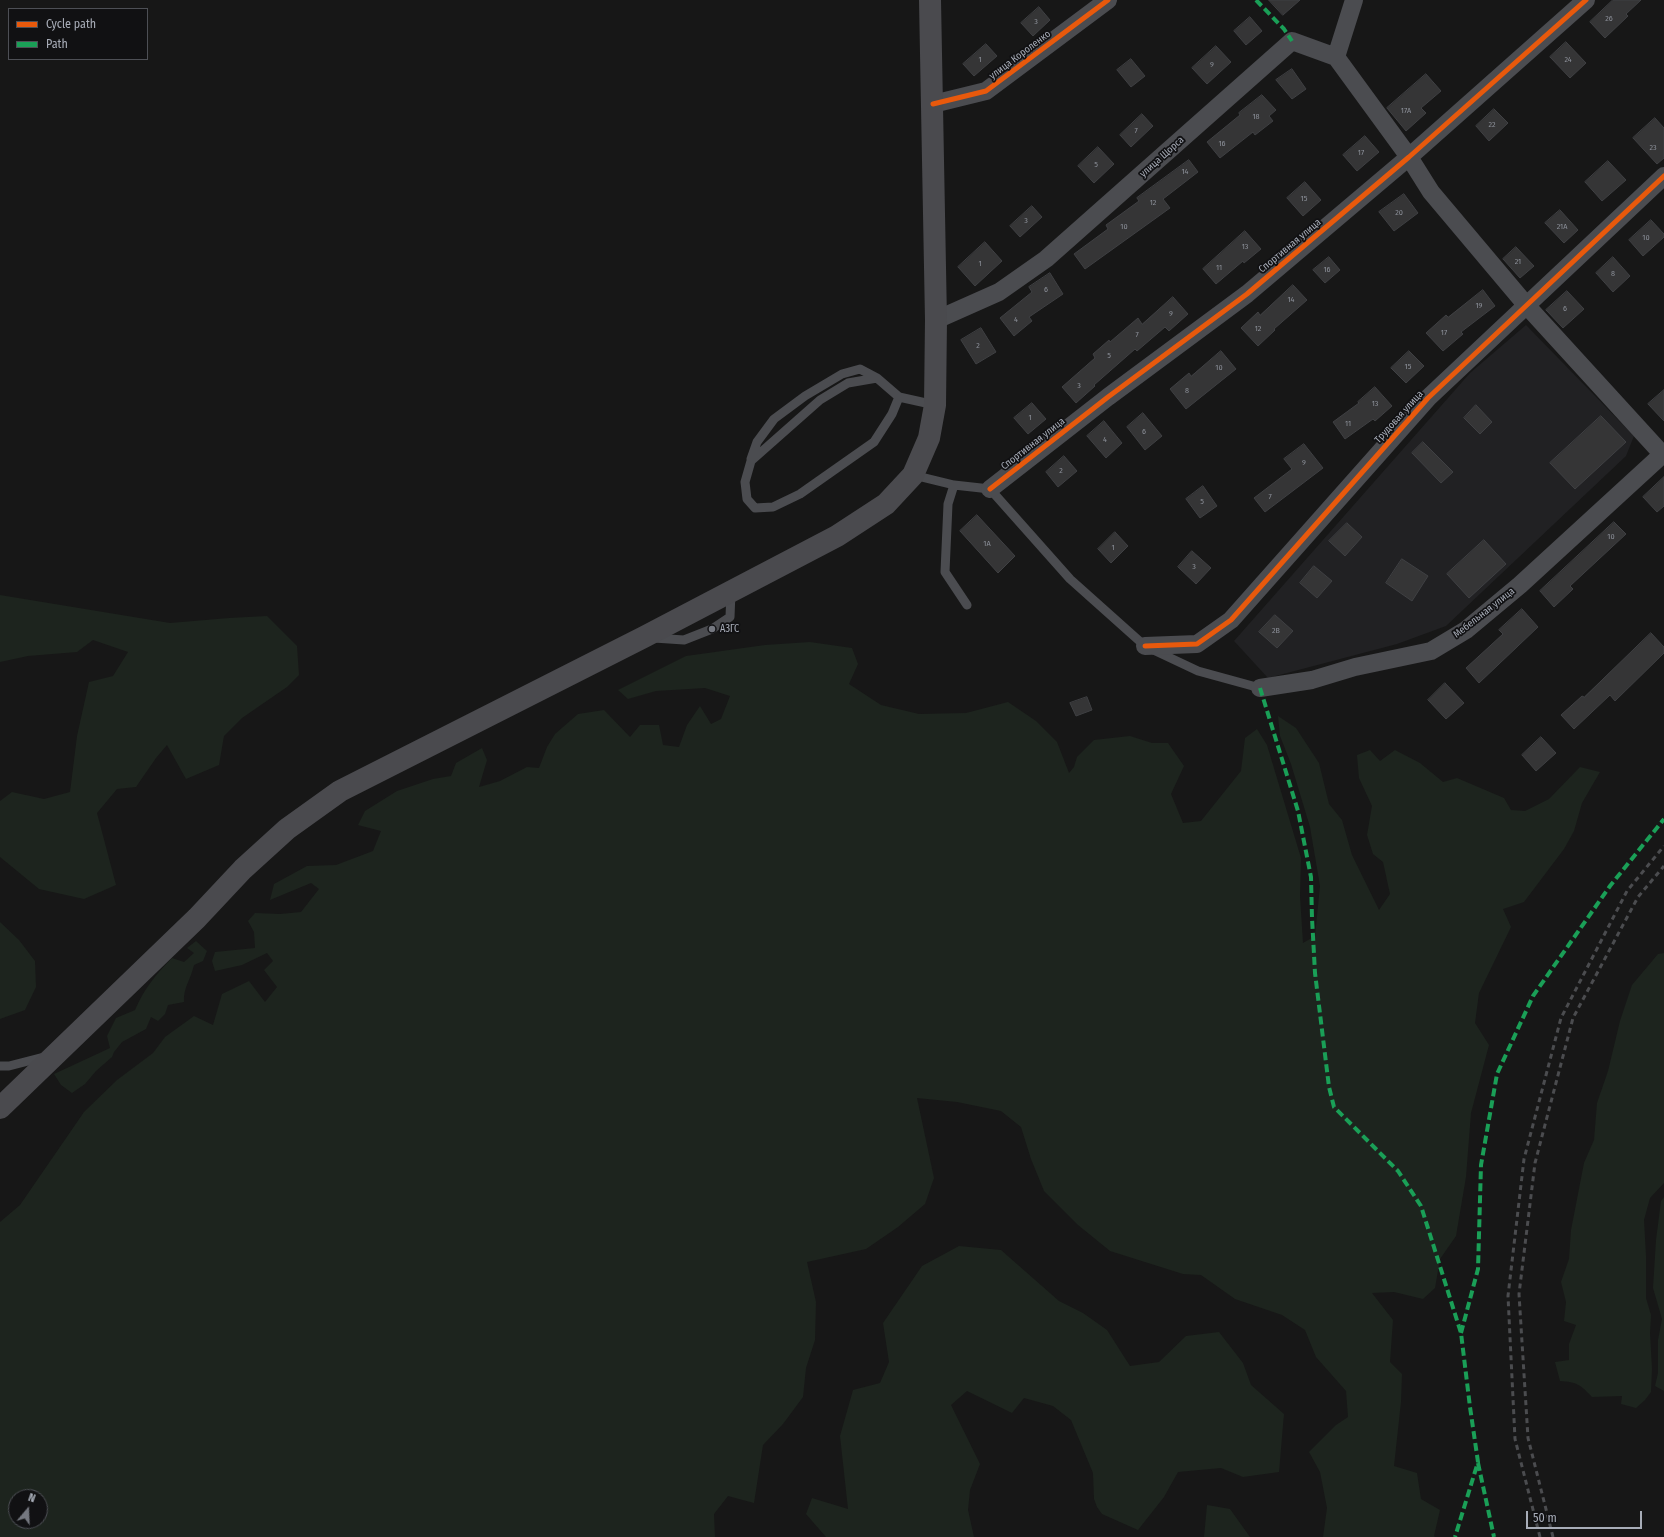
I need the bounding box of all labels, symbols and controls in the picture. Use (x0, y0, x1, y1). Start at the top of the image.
legend (8, 8, 148, 60)
house number: 26 (1605, 14, 1613, 24)
text: Cycle path (46, 17, 96, 31)
house number: 3 (1034, 17, 1038, 27)
street label: улица Короленко (987, 28, 1053, 82)
text: Path (46, 37, 68, 51)
house number: 1 (978, 55, 982, 65)
house number: 24 (1564, 55, 1572, 65)
house number: 9 (1210, 60, 1214, 70)
house number: 17А (1401, 106, 1411, 116)
house number: 18 (1252, 112, 1260, 122)
house number: 22 (1488, 120, 1496, 130)
house number: 7 (1134, 126, 1138, 136)
street label: улица Щорса (1137, 134, 1187, 180)
house number: 16 (1218, 139, 1226, 149)
house number: 23 (1649, 143, 1657, 153)
house number: 17 (1358, 148, 1364, 158)
house number: 5 (1094, 160, 1098, 170)
house number: 14 (1182, 167, 1188, 177)
house number: 15 (1301, 194, 1307, 204)
house number: 12 (1150, 198, 1156, 208)
house number: 20 (1395, 208, 1403, 218)
house number: 3 (1024, 216, 1028, 226)
street label: Спортивная улица (1256, 216, 1324, 276)
house number: 10 (1120, 222, 1128, 232)
house number: 21А (1557, 222, 1567, 232)
house number: 10 (1642, 233, 1650, 243)
house number: 13 (1242, 242, 1248, 252)
house number: 21 (1515, 257, 1521, 267)
house number: 1 (978, 259, 982, 269)
house number: 11 (1216, 263, 1222, 273)
house number: 16 (1323, 265, 1331, 275)
house number: 8 (1611, 269, 1615, 279)
house number: 6 (1044, 285, 1048, 295)
house number: 14 (1288, 295, 1294, 305)
house number: 19 (1475, 301, 1483, 311)
house number: 6 (1563, 304, 1567, 314)
house number: 9 (1169, 309, 1173, 319)
house number: 4 (1014, 315, 1018, 325)
house number: 12 (1255, 324, 1261, 334)
house number: 17 (1441, 328, 1447, 338)
house number: 7 (1135, 330, 1139, 340)
house number: 2 (976, 341, 980, 351)
house number: 5 (1107, 351, 1111, 361)
house number: 15 (1405, 362, 1411, 372)
house number: 10 (1215, 363, 1223, 373)
house number: 3 (1077, 381, 1081, 391)
house number: 8 (1185, 386, 1189, 396)
street label: Трудовая улица (1372, 388, 1426, 446)
house number: 13 (1372, 399, 1378, 409)
house number: 1 (1028, 413, 1032, 423)
street label: Спортивная улица (999, 415, 1067, 473)
house number: 11 (1345, 419, 1351, 429)
house number: 6 (1142, 427, 1146, 437)
house number: 4 (1103, 435, 1107, 445)
house number: 9 (1302, 458, 1306, 468)
house number: 2 (1059, 466, 1063, 476)
house number: 7 (1268, 492, 1272, 502)
house number: 5 (1200, 497, 1204, 507)
house number: 10 (1607, 532, 1615, 542)
house number: 1А (983, 539, 991, 549)
house number: 1 (1111, 543, 1115, 553)
house number: 3 (1192, 562, 1196, 572)
street label: Мебельная улица (1451, 585, 1517, 641)
place label: АЗГС (720, 623, 739, 635)
marker: АЗГС (707, 624, 717, 634)
house number: 2В (1272, 626, 1280, 636)
north arrow (8, 1489, 48, 1529)
text: N (27, 1491, 37, 1505)
scale bar (1528, 1503, 1644, 1529)
text: 50 m (1533, 1511, 1557, 1525)

